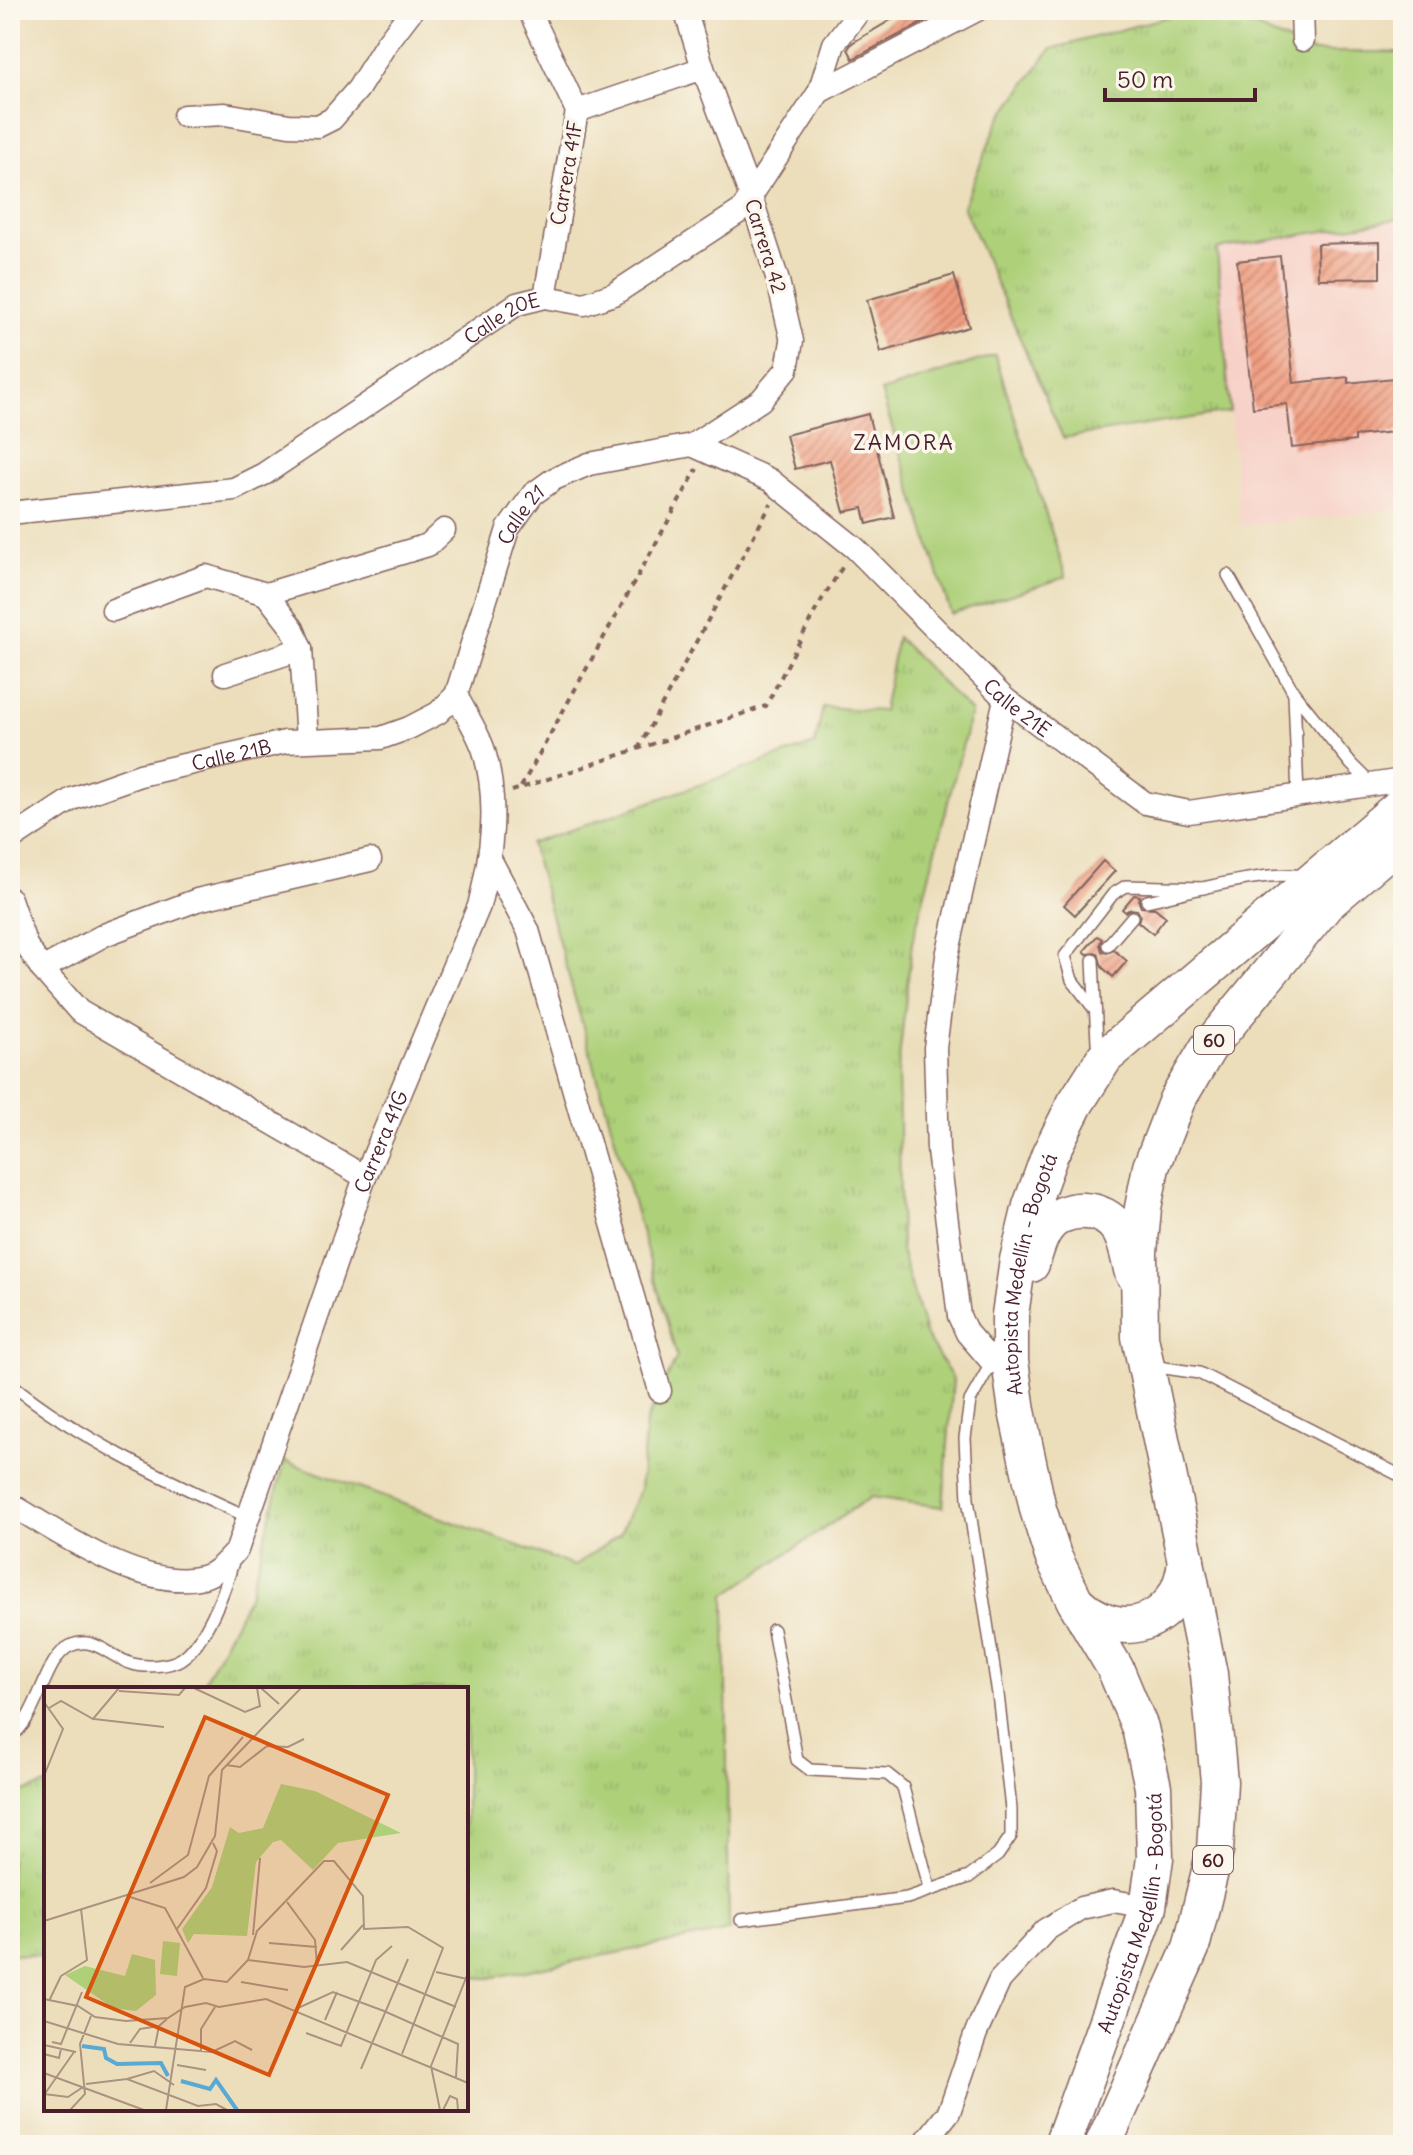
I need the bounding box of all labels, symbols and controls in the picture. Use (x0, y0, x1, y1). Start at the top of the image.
scale bar (1105, 52, 1255, 102)
text: 50 m (1117, 64, 1173, 94)
street label: Carrera 41F (545, 119, 587, 227)
street label: Carrera 42 (740, 196, 792, 296)
street label: Calle 20E (459, 286, 542, 349)
district label: ZAMORA (853, 428, 955, 456)
street label: Calle 21 (492, 478, 548, 547)
street label: Calle 21E (979, 672, 1056, 742)
street label: Calle 21B (189, 733, 273, 775)
road number: 60 (1194, 1026, 1234, 1054)
street label: Carrera 41G (348, 1086, 413, 1196)
street label: Autopista Medellín - Bogotá (998, 1150, 1062, 1397)
inset map (44, 1687, 468, 2111)
street label: Autopista Medellín - Bogotá (1091, 1792, 1167, 2036)
road number: 60 (1193, 1846, 1233, 1874)

